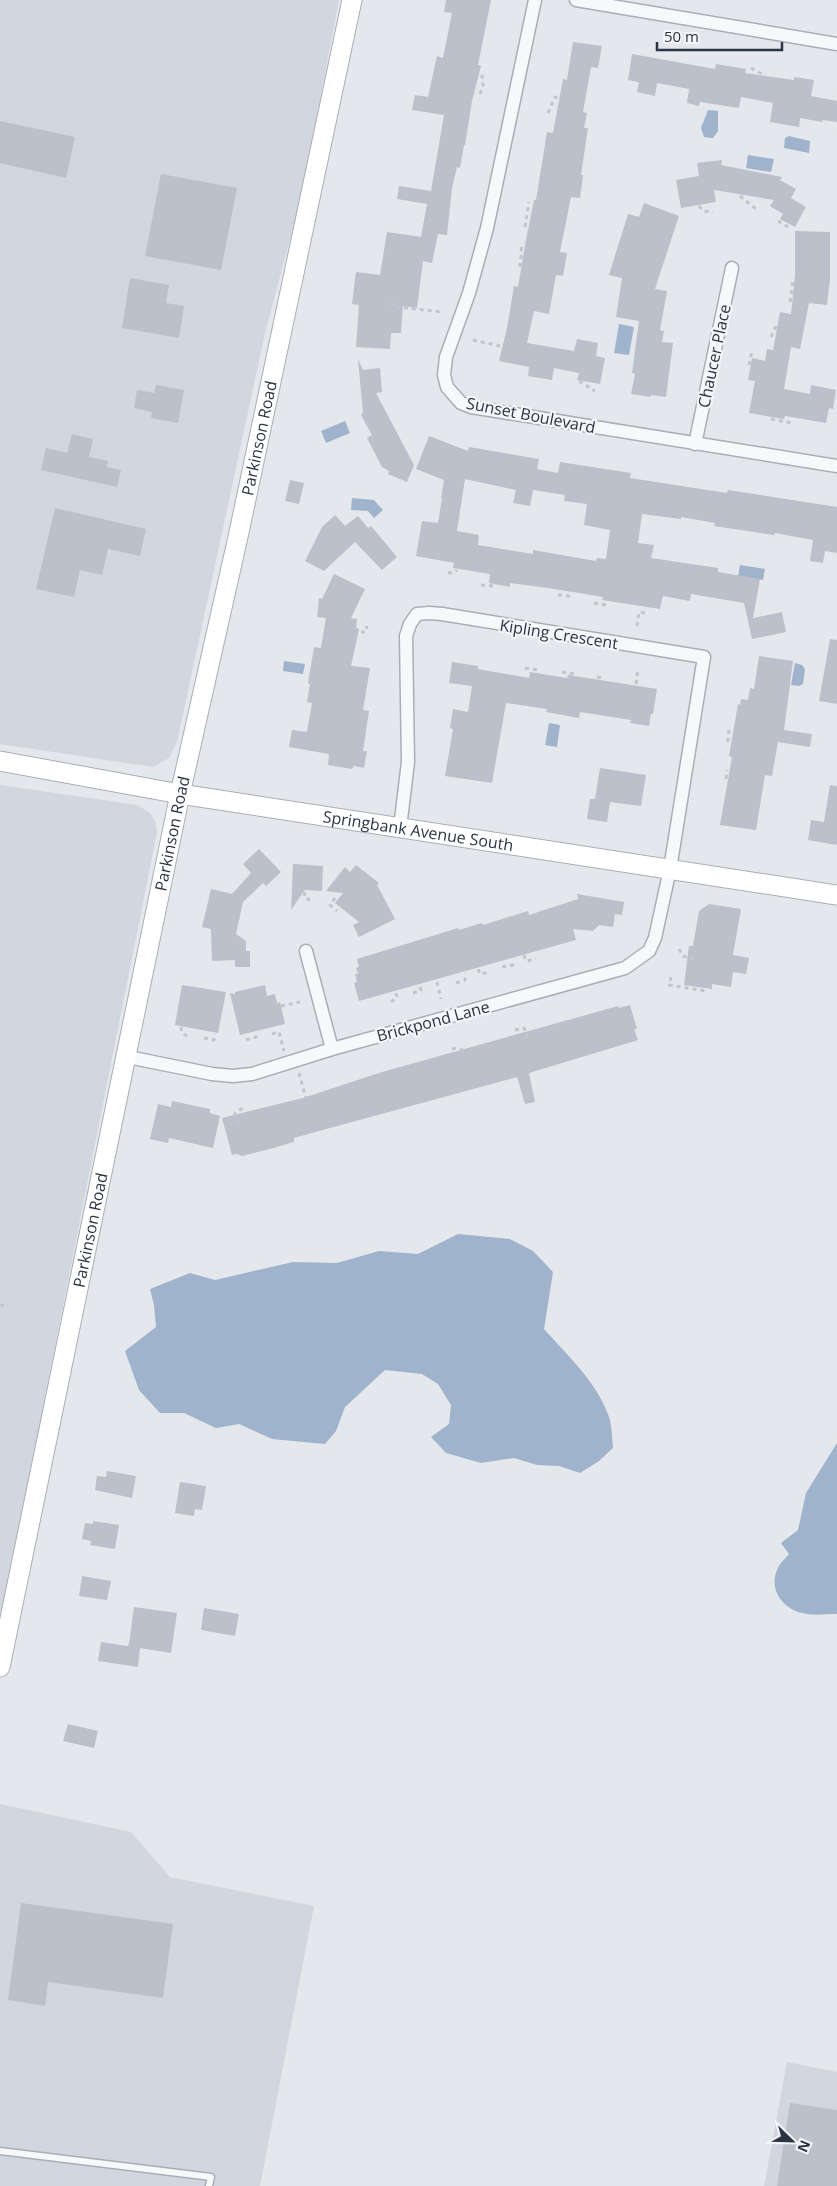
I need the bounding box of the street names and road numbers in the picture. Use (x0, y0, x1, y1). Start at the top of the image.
street label: Chaucer Place (692, 302, 736, 410)
street label: Parkinson Road (236, 379, 282, 497)
street label: Sunset Boulevard (465, 392, 597, 438)
street label: Kipling Crescent (498, 614, 620, 654)
street label: Parkinson Road (149, 774, 195, 893)
street label: Springbank Avenue South (321, 805, 515, 856)
street label: Brickpond Lane (374, 995, 492, 1047)
street label: Parkinson Road (68, 1171, 113, 1290)

